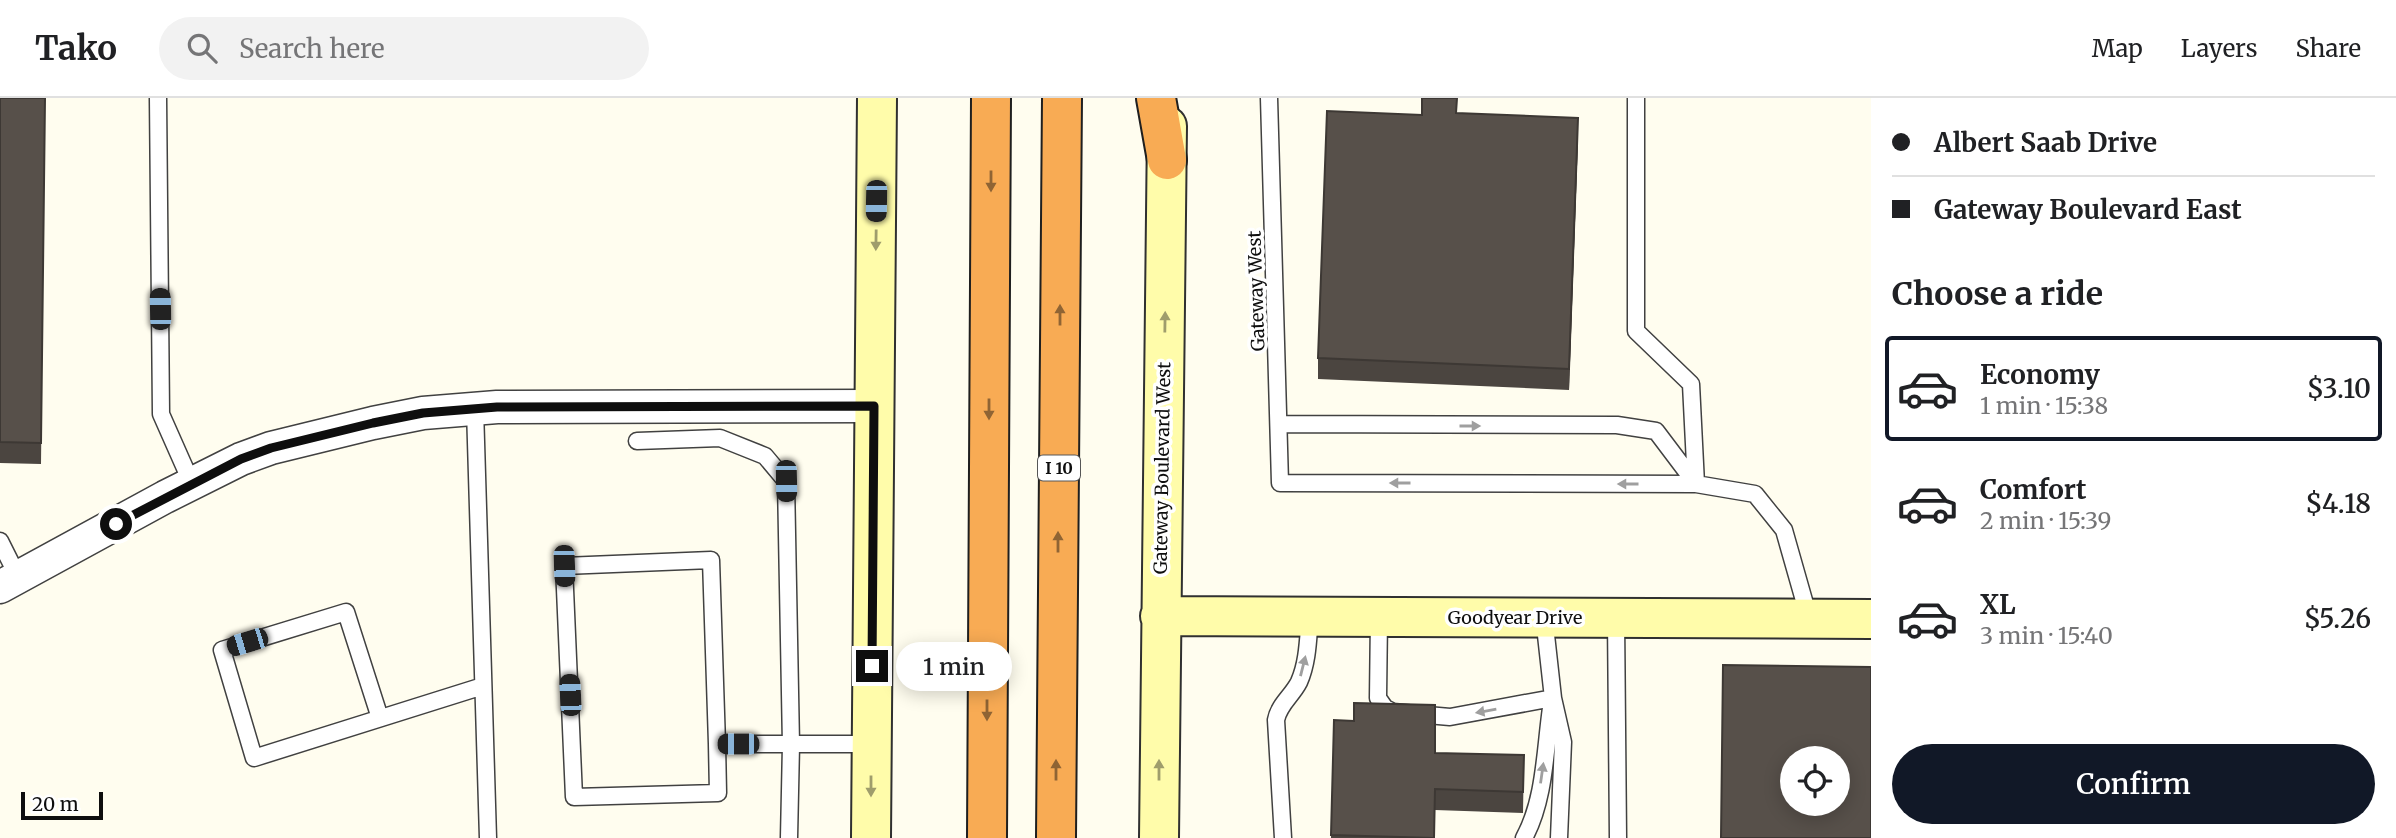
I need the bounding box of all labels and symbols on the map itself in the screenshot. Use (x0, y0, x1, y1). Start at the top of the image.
one-way arrow (985, 171, 997, 193)
car (866, 180, 887, 222)
one-way arrow (870, 229, 882, 251)
street label: Gateway West (1242, 230, 1270, 352)
car (150, 288, 171, 330)
one-way arrow (1054, 304, 1066, 326)
one-way arrow (1159, 311, 1170, 333)
street label: Gateway Boulevard West (1149, 362, 1175, 574)
one-way arrow (983, 398, 995, 420)
one-way arrow (1459, 420, 1481, 432)
road number: I 10 (1038, 456, 1080, 480)
car (776, 460, 797, 502)
one-way arrow (1389, 477, 1411, 489)
one-way arrow (1616, 478, 1638, 490)
route start (100, 508, 132, 540)
one-way arrow (1052, 531, 1064, 553)
car (553, 545, 576, 587)
street label: Goodyear Drive (1448, 606, 1582, 629)
car (224, 626, 271, 658)
callout: 1 min (896, 642, 1012, 690)
route end (856, 650, 888, 682)
one-way arrow (1298, 655, 1309, 677)
car (559, 673, 582, 717)
one-way arrow (982, 699, 993, 721)
one-way arrow (1475, 705, 1497, 716)
car (718, 734, 760, 755)
one-way arrow (1051, 759, 1062, 781)
one-way arrow (1153, 759, 1165, 781)
one-way arrow (1537, 762, 1548, 784)
one-way arrow (865, 775, 877, 797)
scale bar (21, 789, 103, 821)

